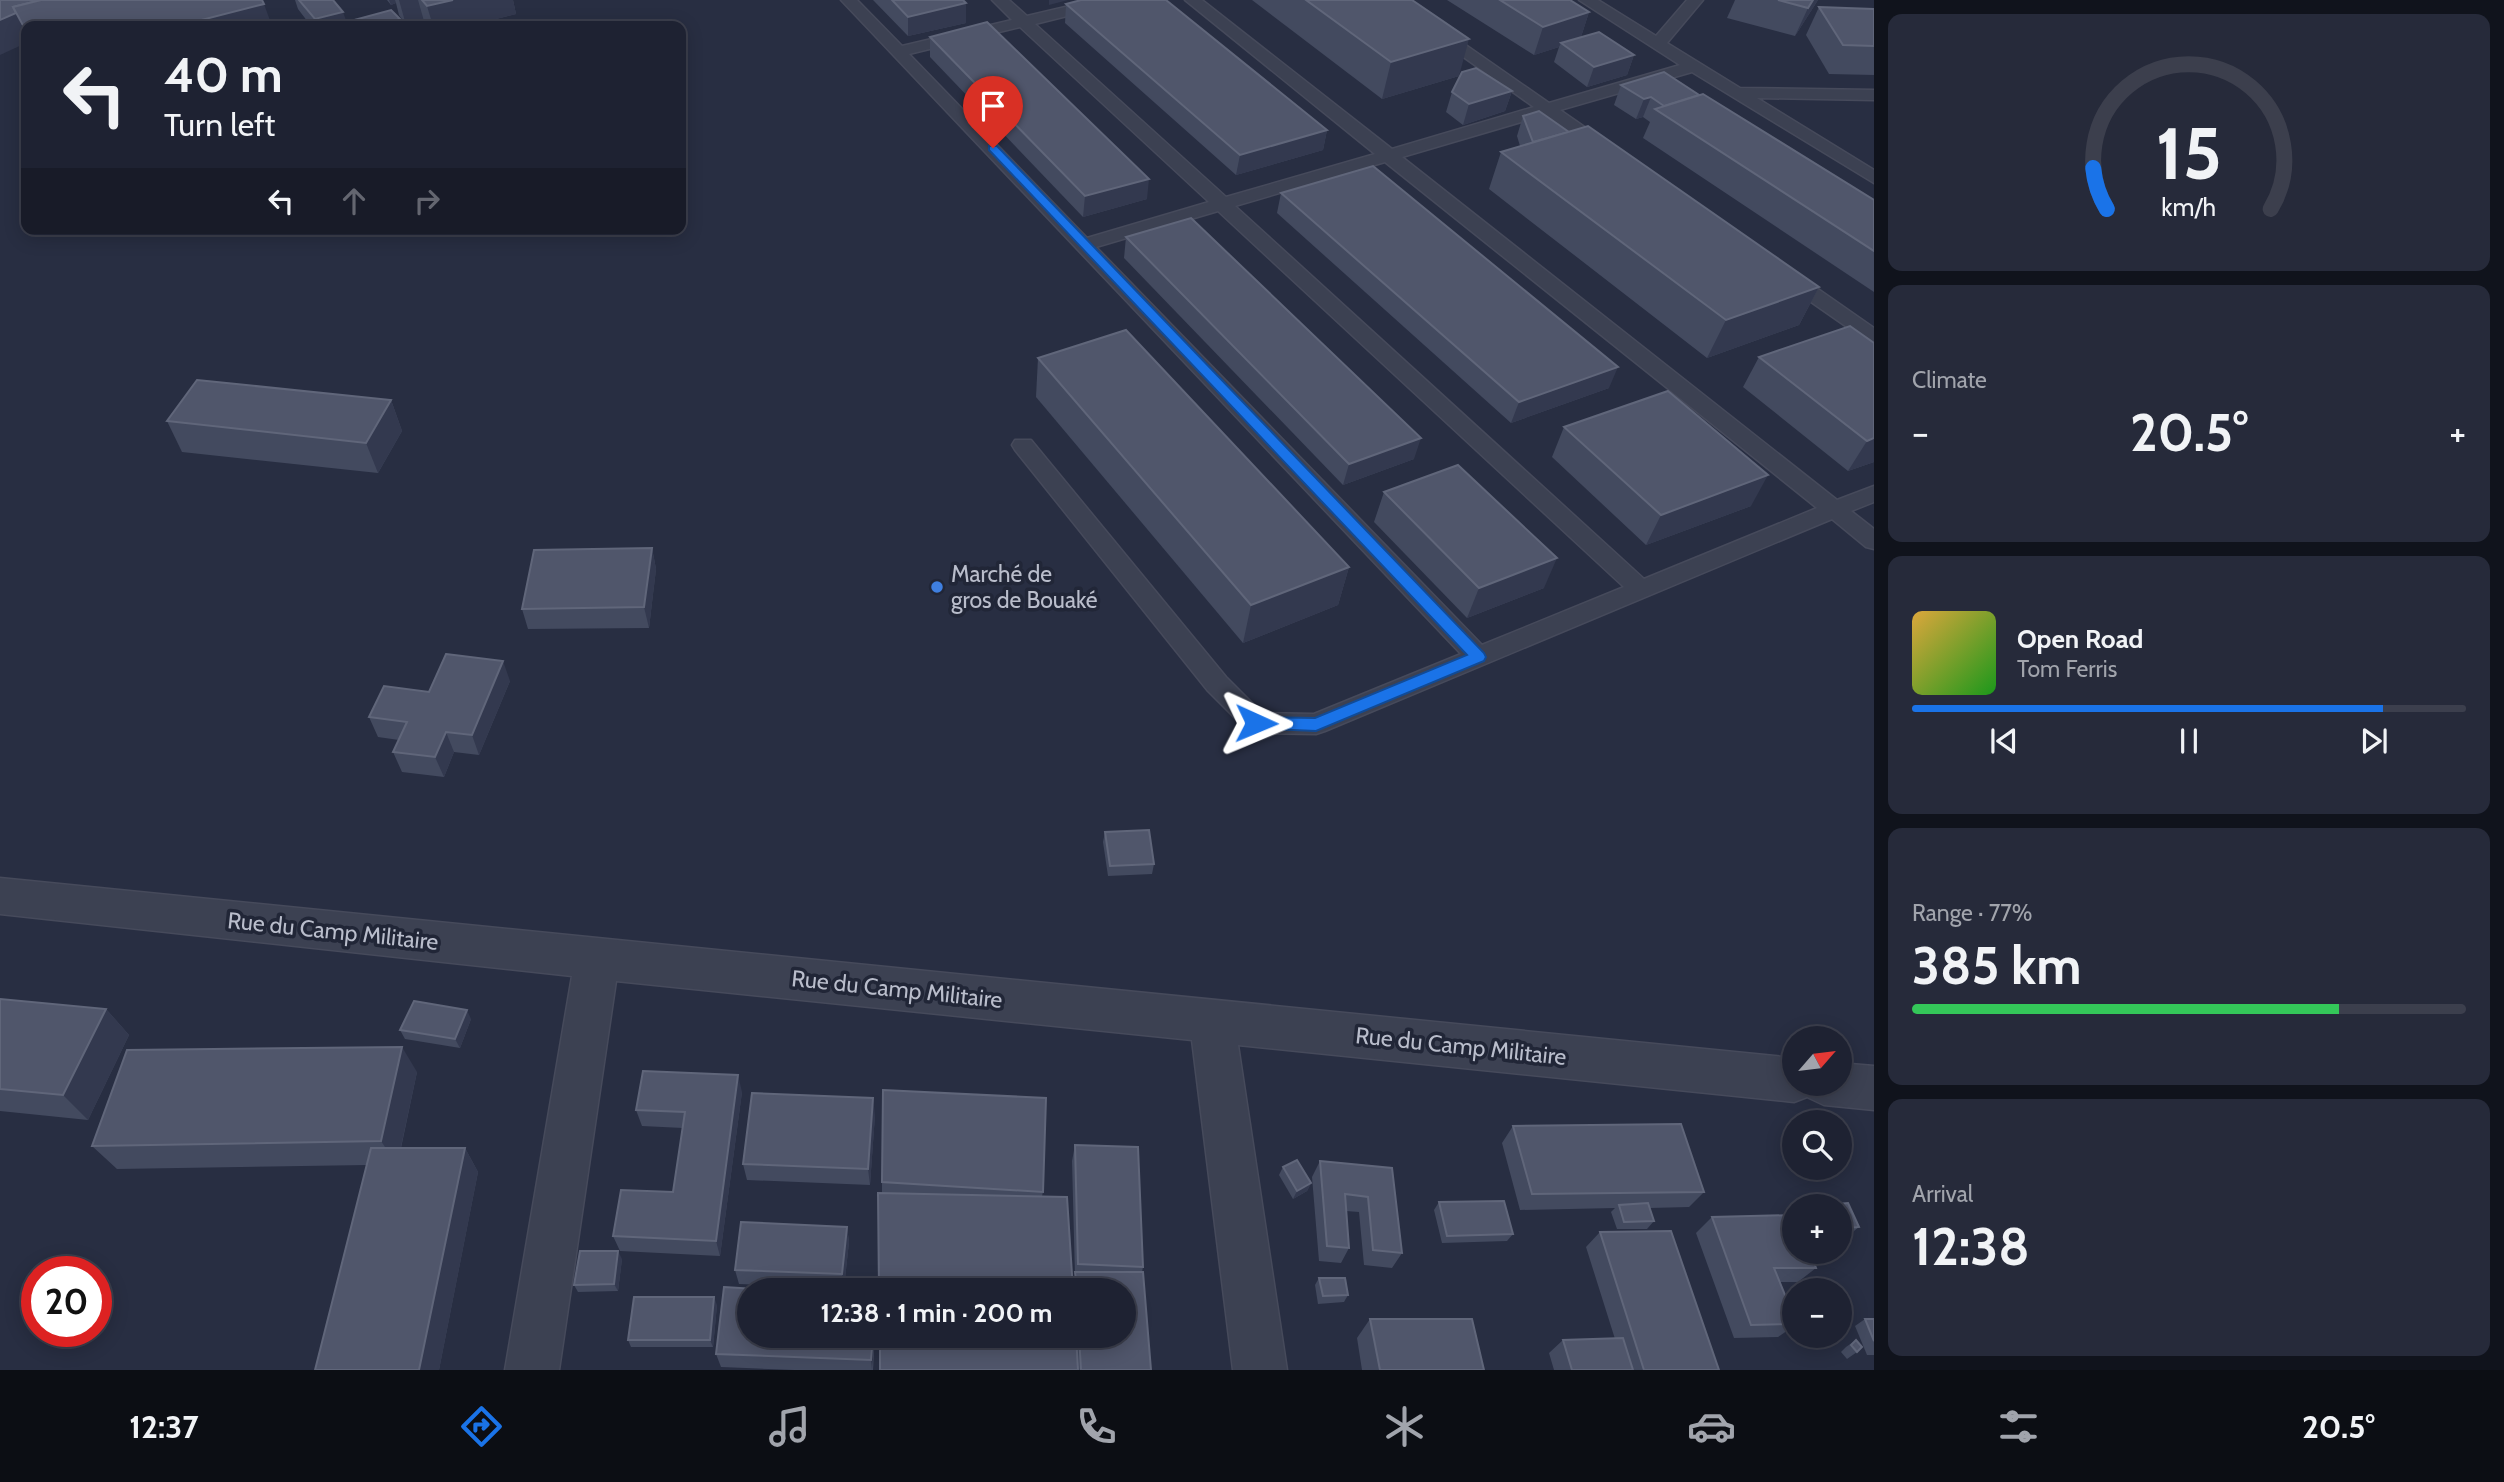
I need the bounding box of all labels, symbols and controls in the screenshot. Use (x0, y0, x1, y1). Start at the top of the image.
text: 40 m (164, 45, 283, 104)
icon: left (49, 49, 140, 140)
pin (963, 76, 1023, 148)
icon: arrive (974, 87, 1012, 125)
text: Turn left (164, 105, 275, 144)
text: 15 (2156, 109, 2222, 197)
icon: left (262, 182, 300, 220)
icon: ahead (335, 182, 373, 220)
icon: right (408, 182, 446, 220)
text: km/h (2162, 191, 2216, 221)
text: Climate (1912, 366, 1987, 394)
text: 20.5° (2130, 401, 2248, 464)
text: − (1912, 409, 1929, 456)
text: + (2449, 409, 2466, 456)
place label: Marché de gros de Bouaké (951, 560, 1098, 614)
marker: Marché de gros de Bouaké (929, 579, 945, 595)
text: Open Road (2017, 623, 2143, 655)
text: Tom Ferris (2017, 655, 2117, 683)
position arrow (1219, 686, 1293, 760)
icon: previous (1985, 722, 2023, 760)
icon: pause (2170, 722, 2208, 760)
icon: next (2355, 722, 2393, 760)
text: Range · 77% (1912, 899, 2033, 927)
street label: Rue du Camp Militaire (226, 906, 440, 956)
text: 385 km (1912, 934, 2081, 997)
street label: Rue du Camp Militaire (790, 964, 1004, 1014)
street label: Rue du Camp Militaire (1354, 1021, 1568, 1071)
north arrow (1782, 1026, 1852, 1096)
map controls (1782, 1026, 1852, 1348)
button: search (1782, 1110, 1852, 1180)
text: Arrival (1912, 1180, 1973, 1208)
button: + (1782, 1194, 1852, 1264)
text: 12:38 (1912, 1215, 2030, 1278)
speed limit sign: 20 (21, 1256, 112, 1347)
button: − (1782, 1278, 1852, 1348)
text: 12:38 · 1 min · 200 m (821, 1297, 1052, 1329)
icon: directions (457, 1402, 506, 1451)
icon: music (765, 1402, 814, 1451)
icon: phone (1072, 1402, 1121, 1451)
icon: climate (1380, 1402, 1429, 1451)
icon: car (1687, 1402, 1736, 1451)
icon: filters (1994, 1402, 2043, 1451)
text: 12:37 (129, 1407, 199, 1446)
text: 20.5° (2302, 1407, 2375, 1446)

